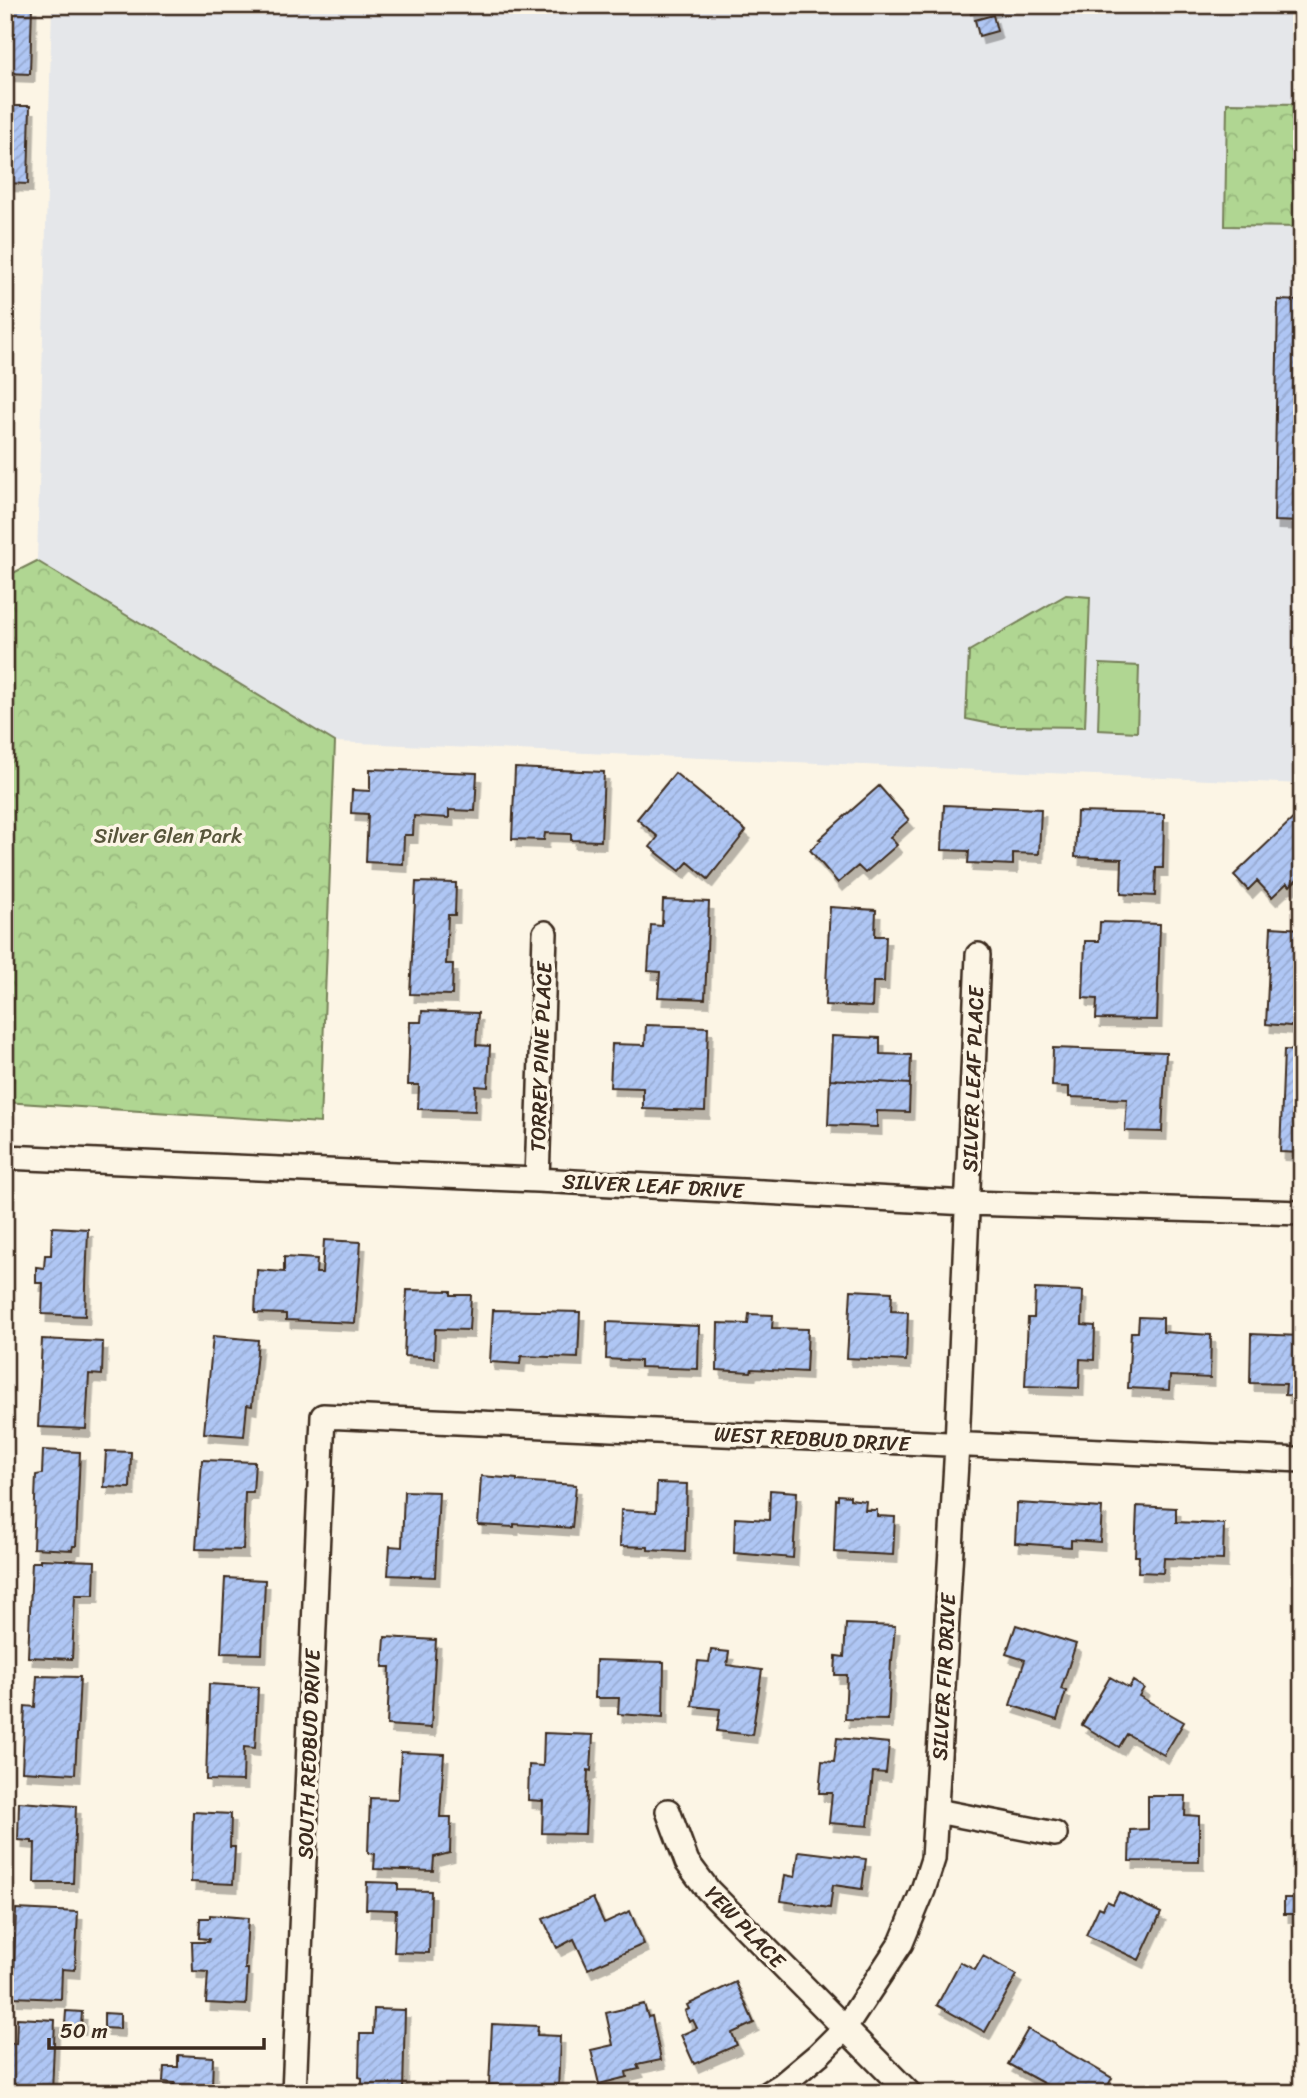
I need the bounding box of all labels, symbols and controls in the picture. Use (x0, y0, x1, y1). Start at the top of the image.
park label: Silver Glen Park (94, 817, 243, 855)
street label: TORREY PINE PLACE (519, 960, 563, 1153)
street label: SILVER LEAF PLACE (951, 984, 995, 1173)
street label: SILVER LEAF DRIVE (561, 1162, 746, 1210)
street label: WEST REDBUD DRIVE (713, 1415, 912, 1463)
street label: SILVER FIR DRIVE (921, 1591, 967, 1761)
street label: SOUTH REDBUD DRIVE (286, 1647, 332, 1860)
street label: YEW PLACE (695, 1876, 796, 1979)
scale bar (49, 2007, 264, 2051)
text: 50 m (60, 2012, 108, 2050)

